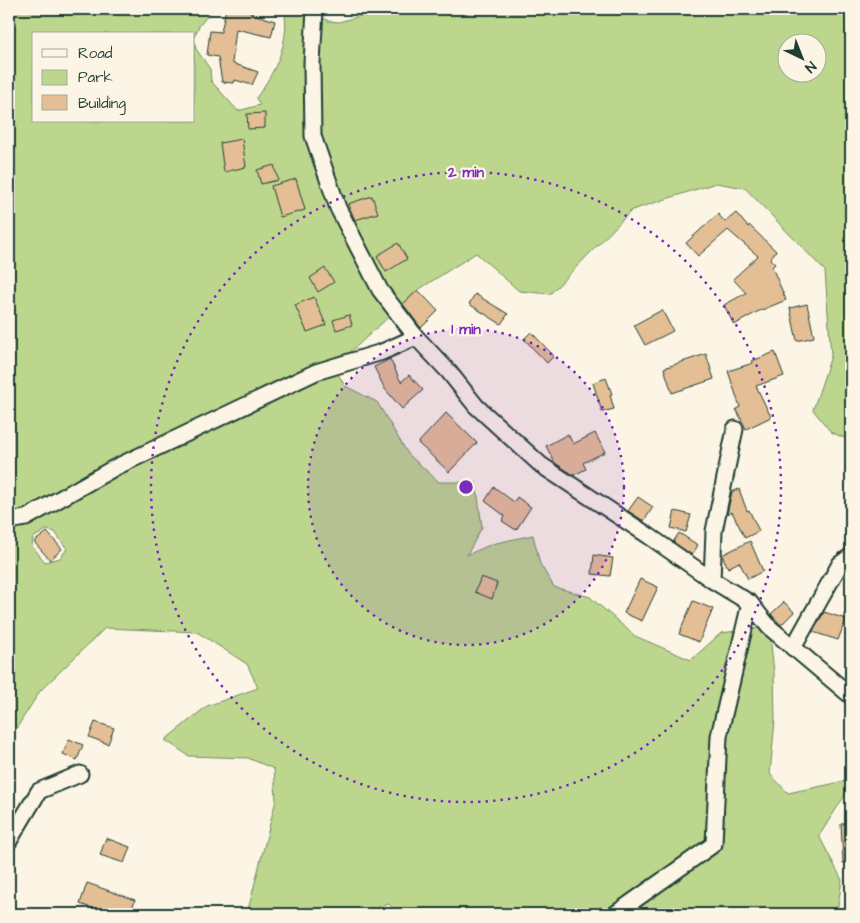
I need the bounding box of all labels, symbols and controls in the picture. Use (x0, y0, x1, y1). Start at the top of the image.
legend (32, 32, 195, 122)
north arrow (778, 32, 828, 82)
text: Road (78, 43, 113, 64)
text: N (800, 56, 820, 77)
text: Park (78, 67, 113, 88)
text: Building (78, 93, 126, 115)
text: 2 min (447, 162, 485, 183)
text: 1 min (451, 319, 481, 340)
centre of rings (457, 478, 475, 496)

